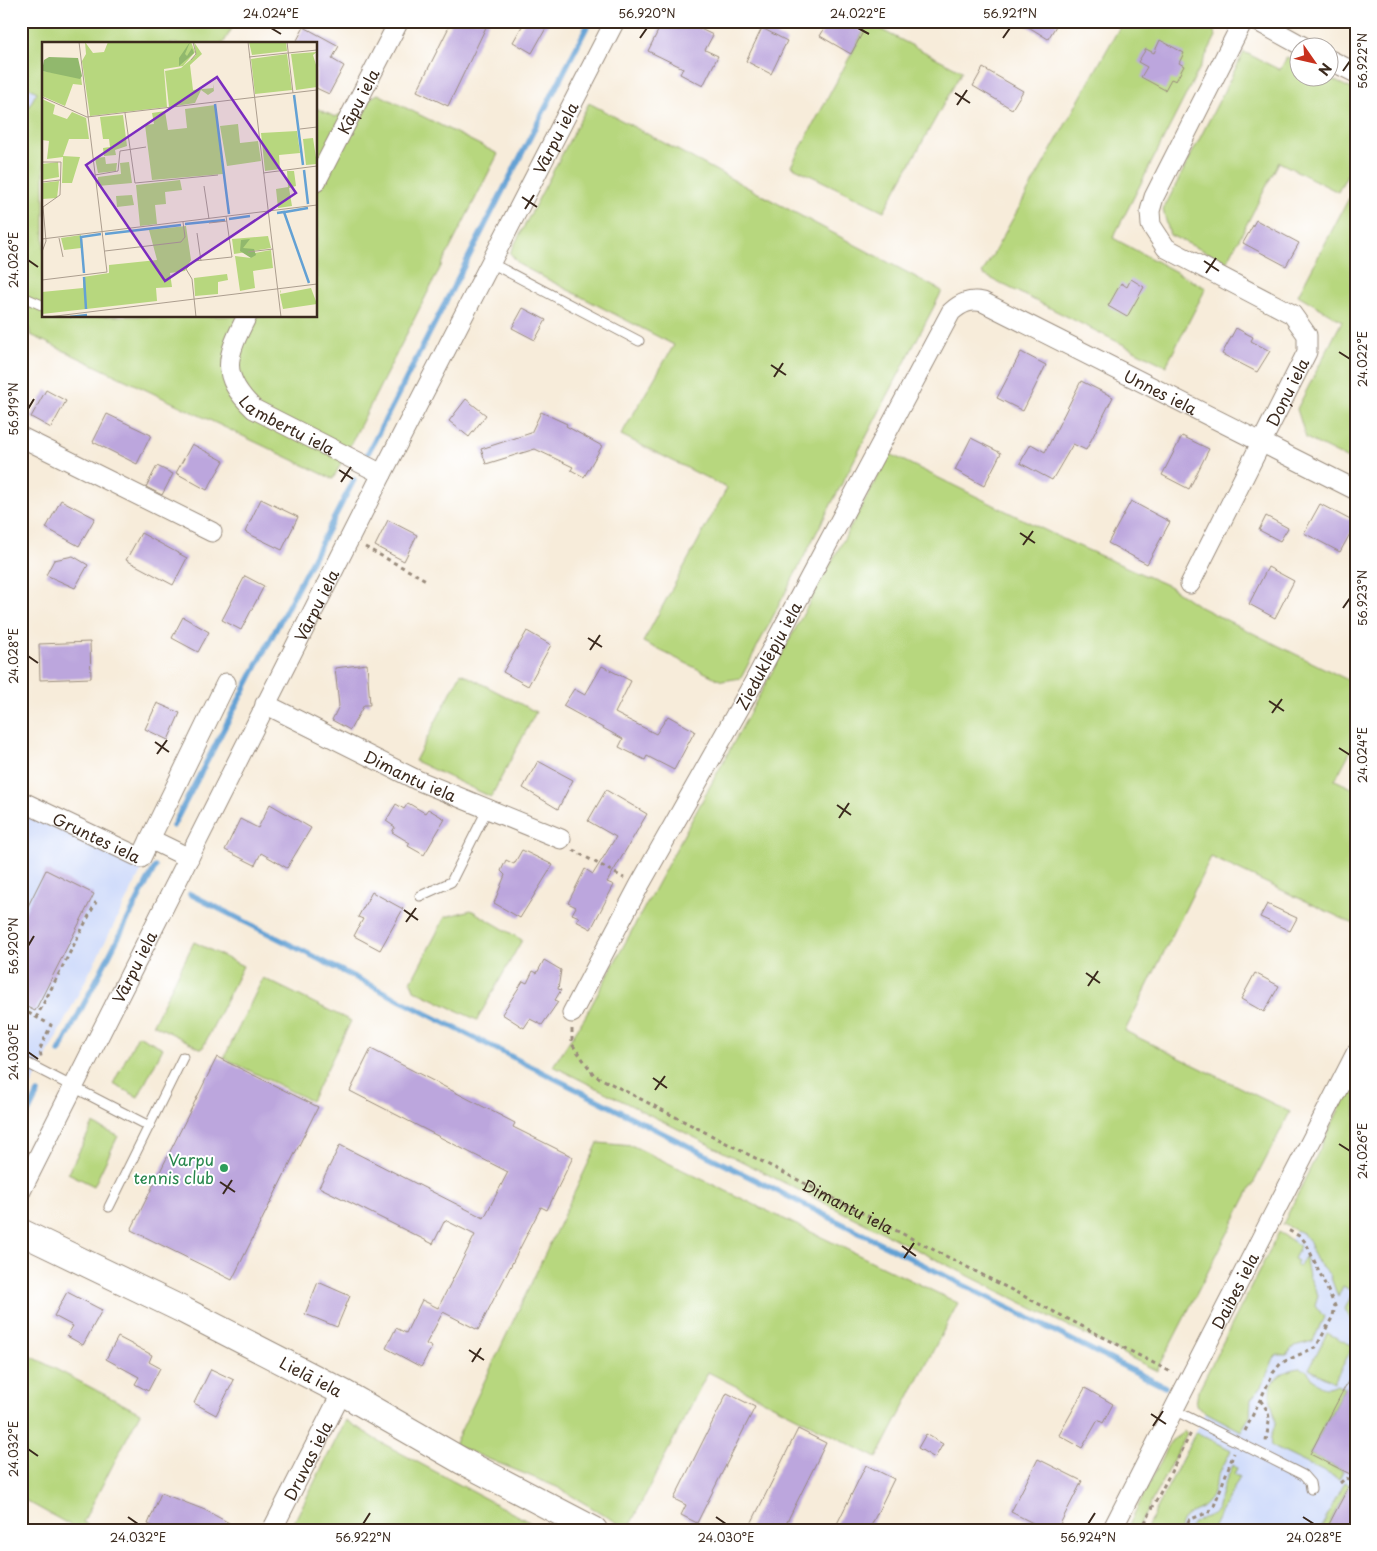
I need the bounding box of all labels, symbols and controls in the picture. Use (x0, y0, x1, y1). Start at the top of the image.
text: 24.024°E (243, 4, 299, 22)
text: 56.920°N (618, 4, 676, 22)
text: 24.022°E (830, 4, 886, 22)
text: 56.921°N (983, 4, 1037, 22)
text: 56.922°N (1353, 33, 1371, 89)
north arrow (1290, 38, 1340, 88)
inset map (42, 42, 318, 318)
text: N (1313, 59, 1337, 80)
street label: Kāpu iela (331, 64, 385, 138)
street label: Vārpu iela (527, 97, 584, 178)
text: 24.026°E (4, 232, 22, 288)
text: 24.022°E (1353, 331, 1371, 387)
street label: Doņu iela (1259, 353, 1314, 431)
street label: Unnes iela (1120, 363, 1202, 420)
text: 56.919°N (4, 382, 22, 436)
street label: Lambertu iela (234, 389, 339, 460)
street label: Vārpu iela (288, 565, 344, 645)
text: 56.923°N (1353, 570, 1371, 626)
street label: Zieduklēpju iela (729, 597, 807, 714)
text: 24.028°E (4, 628, 22, 684)
text: 24.024°E (1353, 727, 1371, 783)
street label: Dimantu iela (360, 743, 460, 807)
street label: Gruntes iela (49, 806, 145, 868)
text: 56.920°N (4, 917, 22, 975)
street label: Vārpu iela (106, 927, 162, 1007)
text: 24.030°E (4, 1023, 22, 1081)
text: 24.026°E (1353, 1123, 1371, 1179)
place label: Varpu tennis club (133, 1147, 214, 1189)
marker: Varpu tennis club (218, 1162, 230, 1174)
street label: Dimantu iela (799, 1172, 898, 1239)
street label: Daibes iela (1205, 1248, 1264, 1333)
street label: Lielā iela (276, 1350, 347, 1402)
street label: Druvas iela (277, 1417, 337, 1504)
text: 24.032°E (4, 1421, 22, 1477)
text: 24.032°E (110, 1528, 166, 1546)
text: 56.922°N (335, 1528, 391, 1546)
text: 24.030°E (697, 1528, 755, 1546)
text: 56.924°N (1060, 1528, 1116, 1546)
text: 24.028°E (1286, 1528, 1342, 1546)

